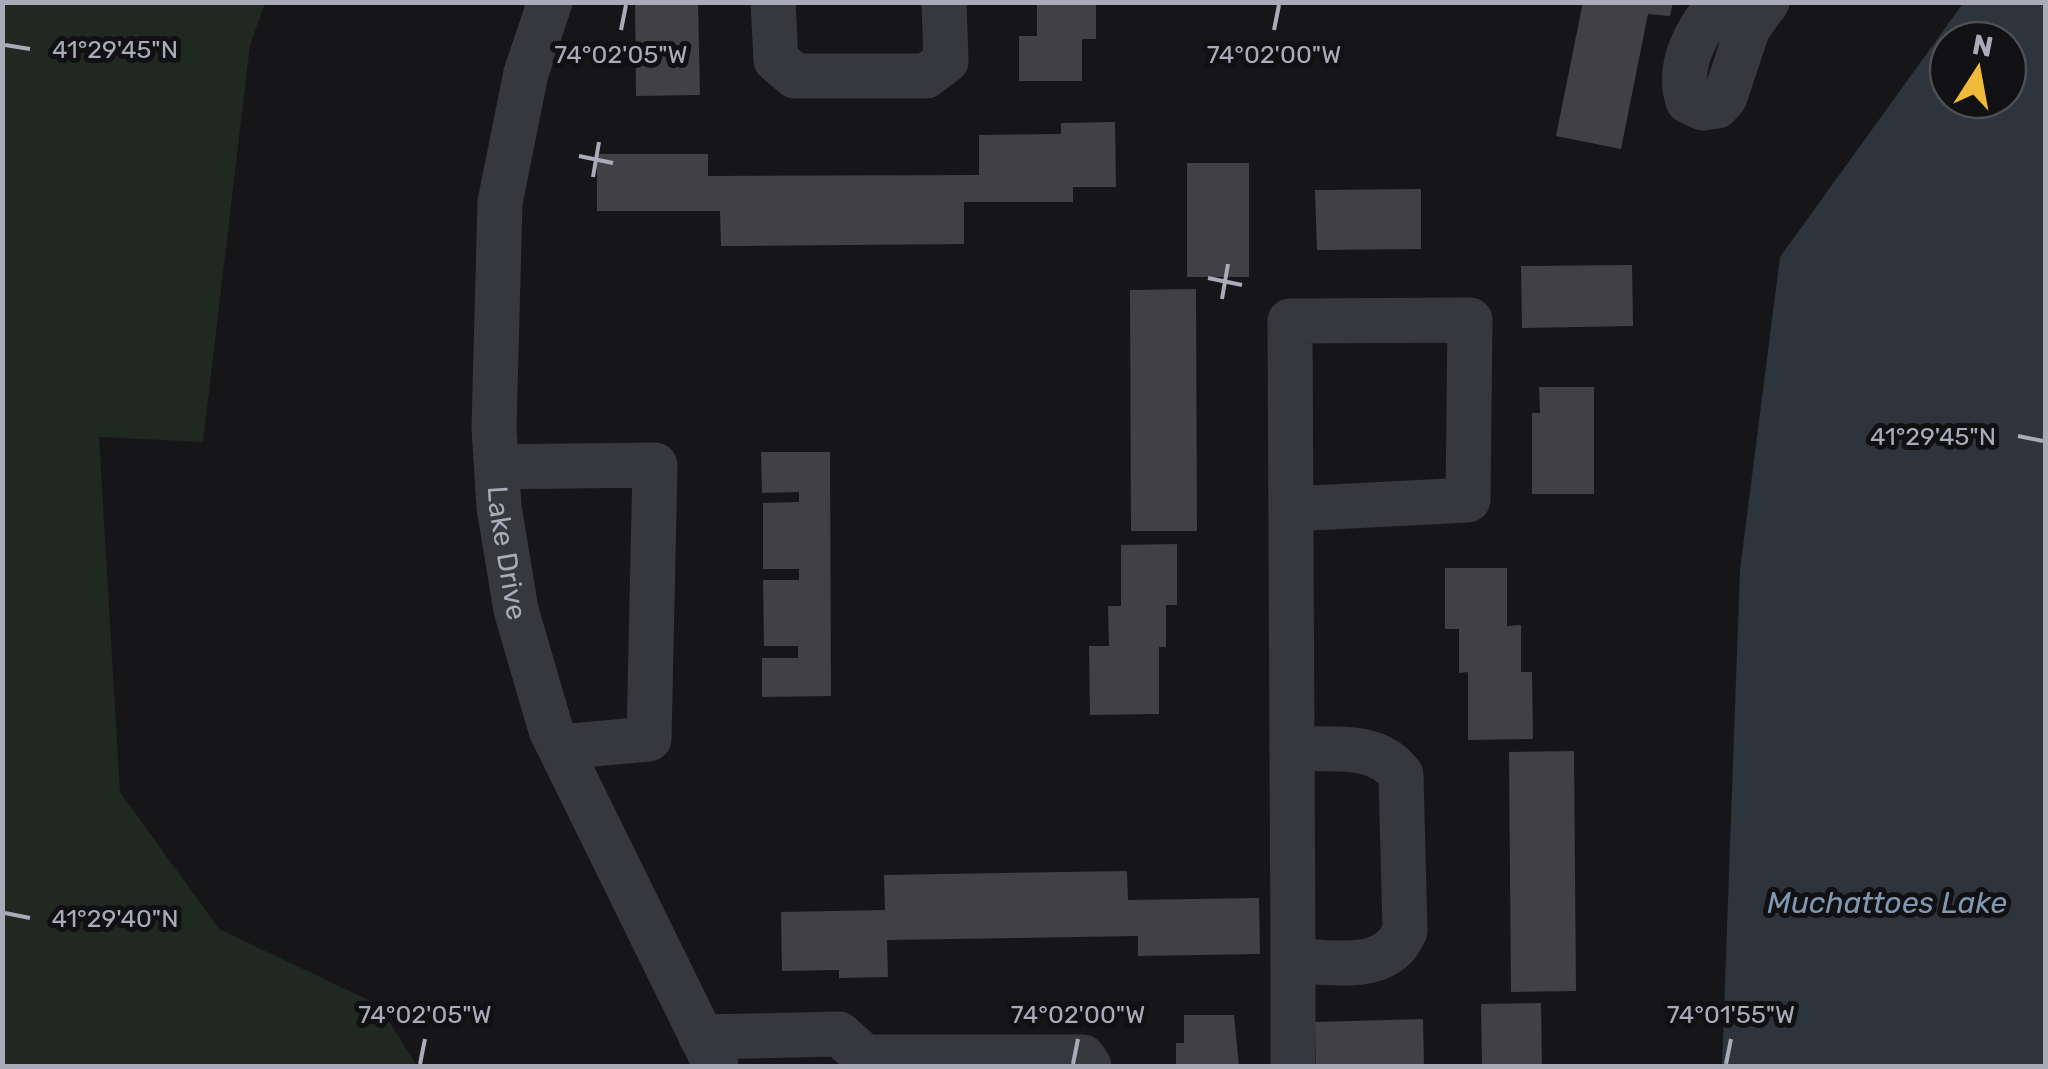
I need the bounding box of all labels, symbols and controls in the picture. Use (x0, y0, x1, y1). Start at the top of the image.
north arrow (1928, 20, 2028, 120)
text: N (1970, 28, 1996, 64)
text: 41°29'45"N (52, 35, 178, 64)
text: 74°02'05"W (554, 40, 688, 69)
text: 74°02'00"W (1207, 40, 1341, 69)
text: 41°29'45"N (1870, 422, 1996, 451)
street label: Lake Drive (481, 485, 534, 624)
water label: Muchattoes Lake (1767, 885, 2007, 921)
text: 41°29'40"N (51, 904, 179, 933)
text: 74°02'05"W (358, 1000, 492, 1029)
text: 74°02'00"W (1011, 1000, 1145, 1029)
text: 74°01'55"W (1667, 1000, 1795, 1029)

